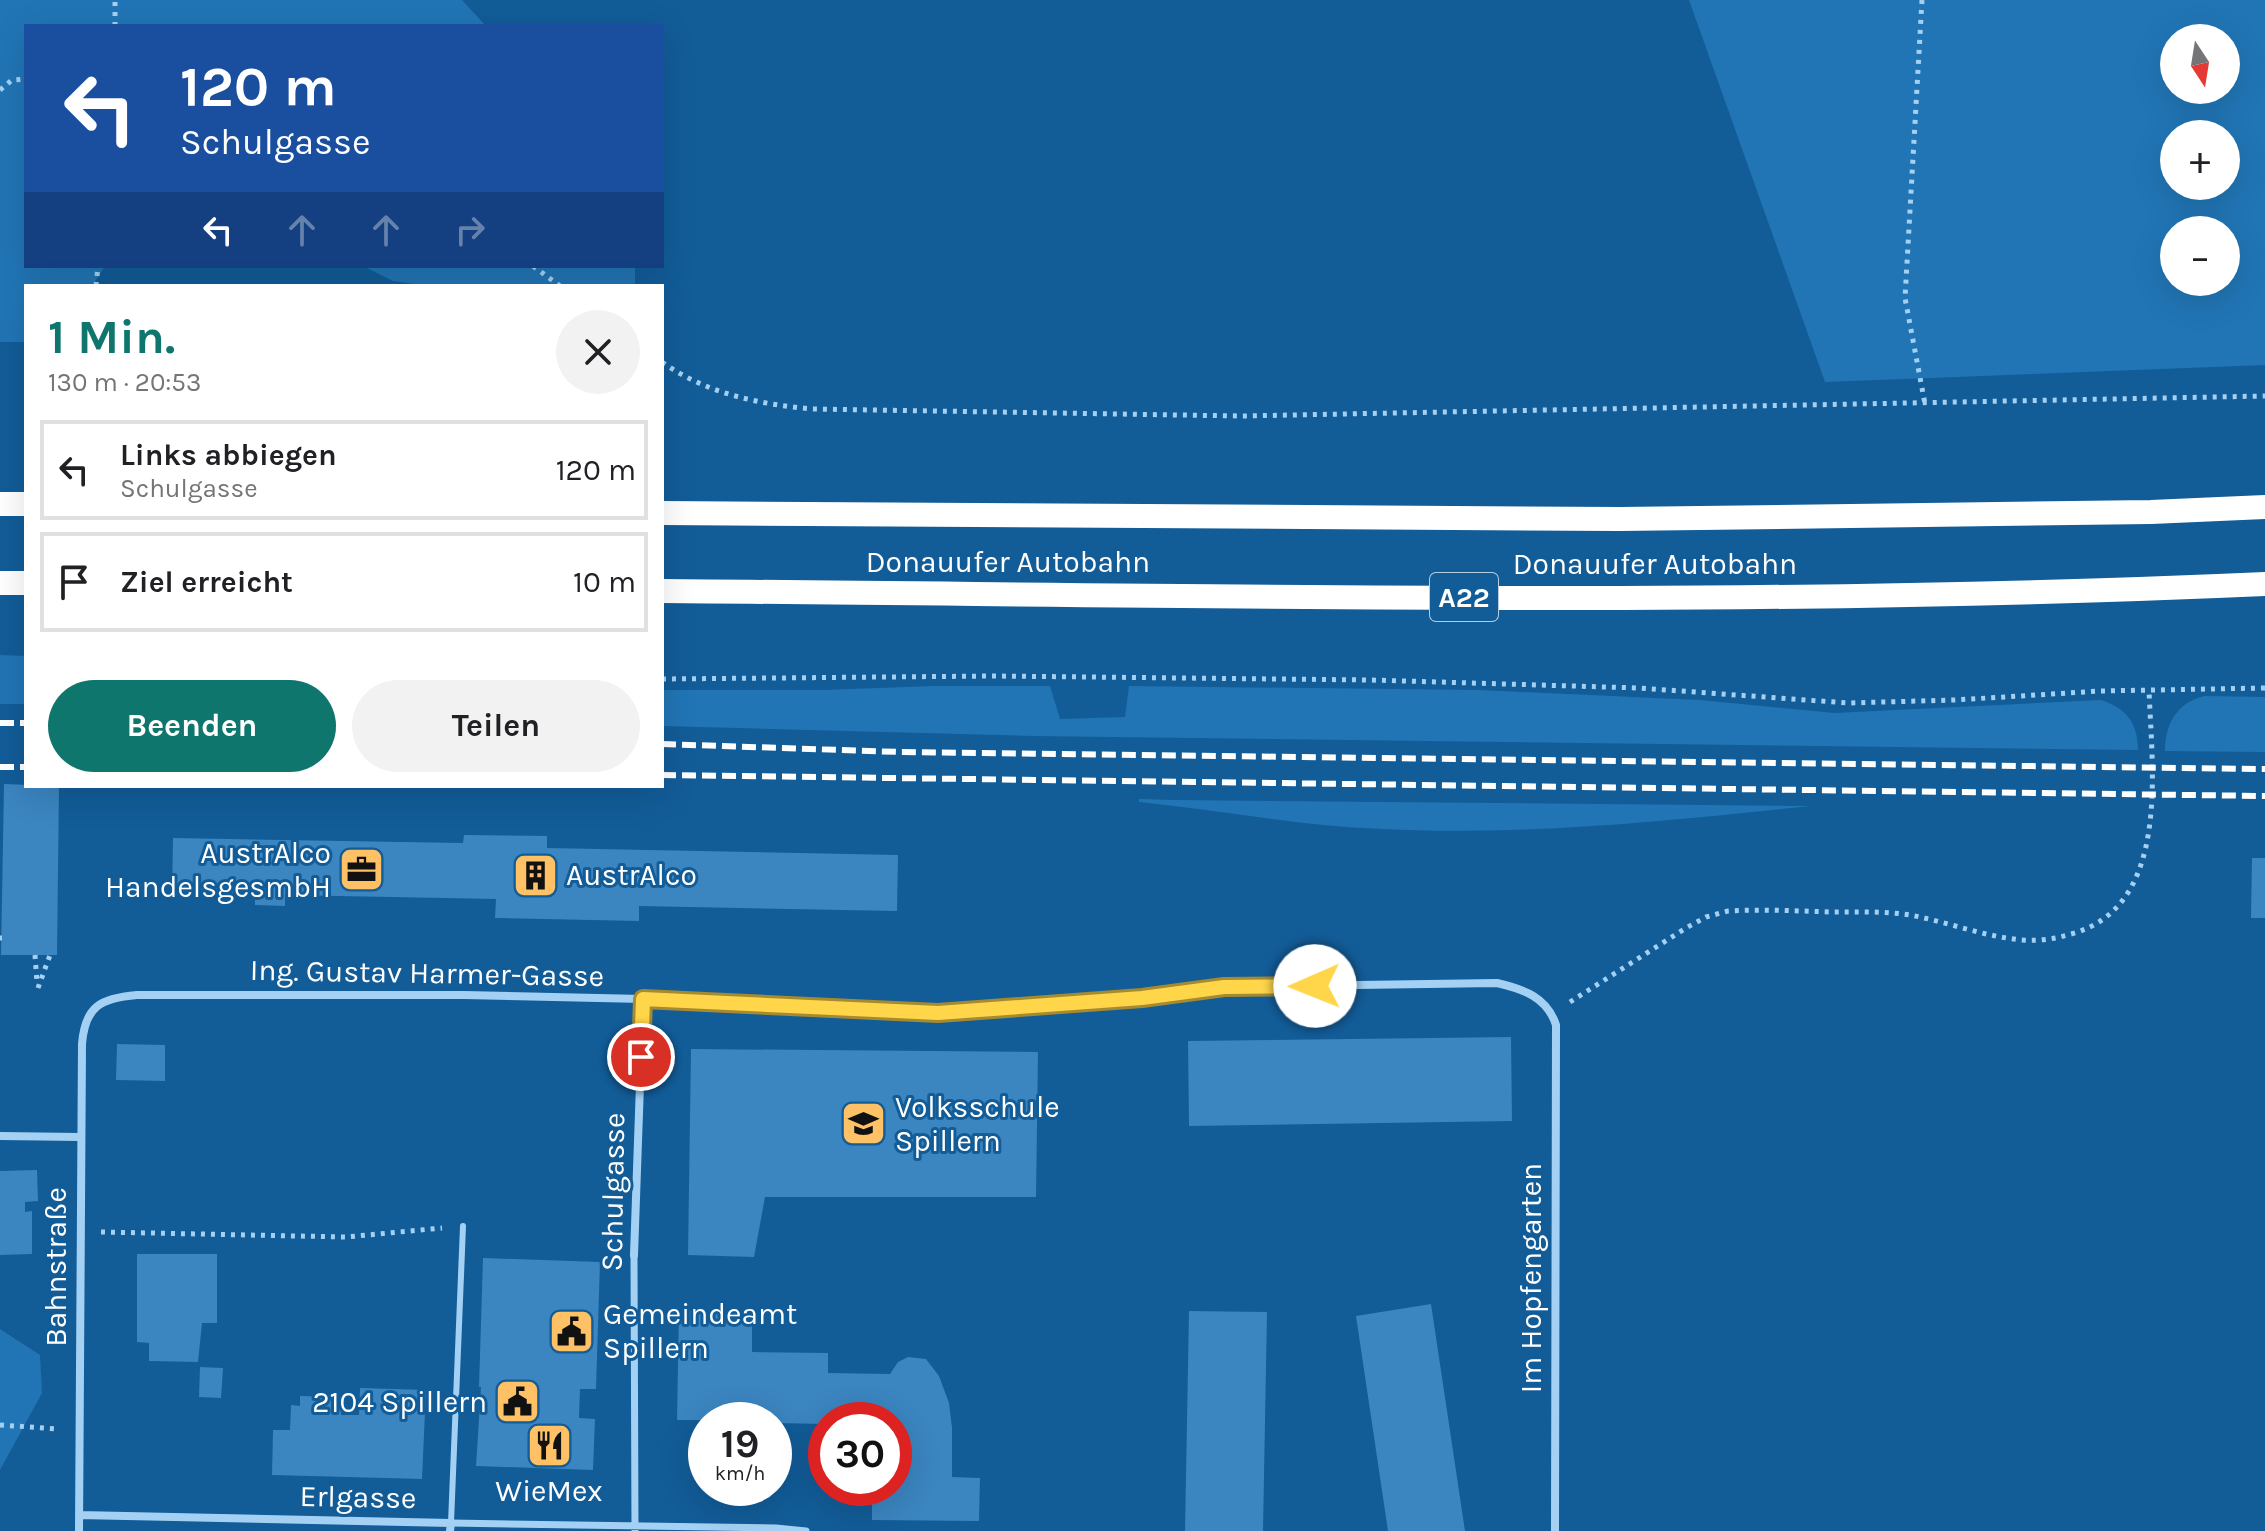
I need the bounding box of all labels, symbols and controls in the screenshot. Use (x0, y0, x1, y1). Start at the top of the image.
north arrow (2160, 24, 2240, 104)
map controls (2160, 24, 2240, 296)
text: 120 m (180, 54, 337, 119)
icon: left (48, 56, 152, 160)
button: + (2160, 120, 2240, 200)
text: Schulgasse (180, 121, 370, 163)
icon: left (196, 208, 240, 252)
icon: ahead (280, 208, 324, 252)
icon: ahead (364, 208, 408, 252)
icon: right (448, 208, 492, 252)
button: − (2160, 216, 2240, 296)
text: 1 Min. (48, 309, 175, 365)
button: close (556, 310, 640, 394)
text: 130 m · 20:53 (48, 367, 201, 398)
text: Links abbiegen (120, 437, 337, 473)
icon: left (52, 448, 96, 492)
text: 120 m (556, 452, 636, 488)
text: Schulgasse (120, 473, 258, 504)
street label: Donauufer Autobahn (866, 544, 1150, 580)
street label: Donauufer Autobahn (1513, 546, 1797, 582)
icon: arrive (52, 560, 96, 604)
text: Ziel erreicht (120, 564, 293, 600)
text: 10 m (573, 564, 636, 600)
road number: A22 (1430, 573, 1498, 621)
button: Beenden (48, 680, 336, 772)
button: Teilen (352, 680, 640, 772)
place label: AustrAlco HandelsgesmbH (105, 835, 331, 905)
office icon: AustrAlco HandelsgesmbH (338, 846, 386, 894)
building icon: AustrAlco (511, 851, 559, 899)
place label: AustrAlco (566, 857, 697, 893)
position arrow (1273, 944, 1357, 1028)
street label: Ing. Gustav Harmer-Gasse (250, 952, 604, 994)
pin (607, 1023, 675, 1091)
icon: arrive (619, 1035, 663, 1079)
place label: Volksschule Spillern (895, 1089, 1060, 1159)
school or university icon: Volksschule Spillern (840, 1100, 888, 1148)
street label: Schulgasse (594, 1112, 632, 1272)
street label: Im Hopfengarten (1513, 1163, 1549, 1393)
street label: Bahnstraße (38, 1187, 74, 1347)
place label: Gemeindeamt Spillern (603, 1296, 797, 1366)
public building icon: Gemeindeamt Spillern (548, 1307, 596, 1355)
public building icon: 2104 Spillern (494, 1378, 542, 1426)
place label: 2104 Spillern (312, 1384, 487, 1420)
speed limit sign: 30 (808, 1402, 912, 1506)
text: 19 (721, 1420, 759, 1467)
restaurant icon: WieMex (525, 1421, 573, 1469)
text: km/h (715, 1462, 765, 1485)
place label: WieMex (495, 1473, 603, 1509)
street label: Erlgasse (299, 1478, 417, 1516)

